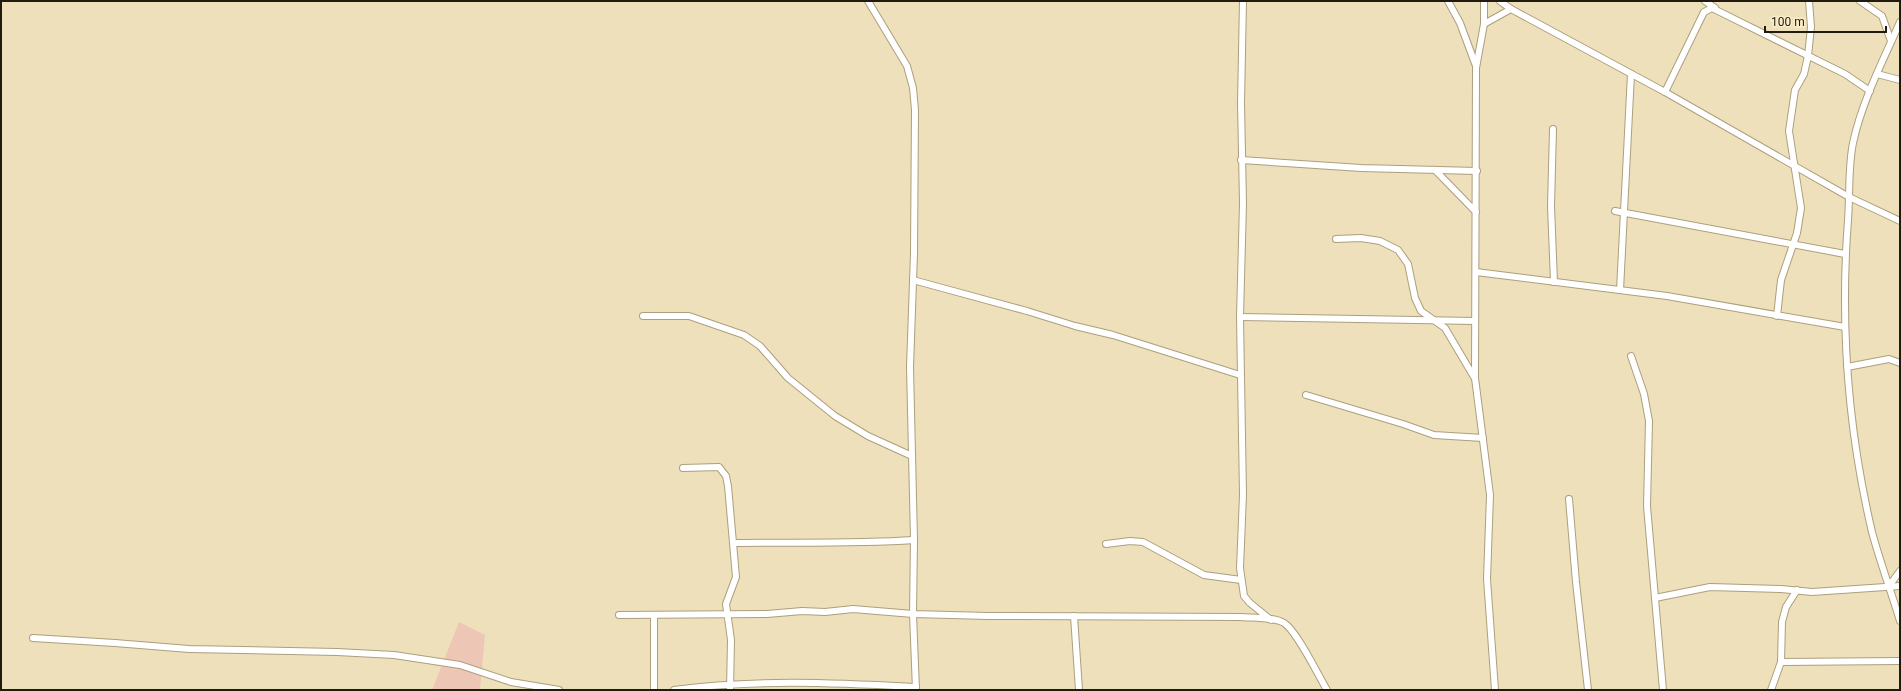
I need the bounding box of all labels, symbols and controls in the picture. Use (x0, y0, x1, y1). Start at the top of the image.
scale bar (1765, 8, 1886, 34)
text: 100 m (1771, 15, 1805, 29)

